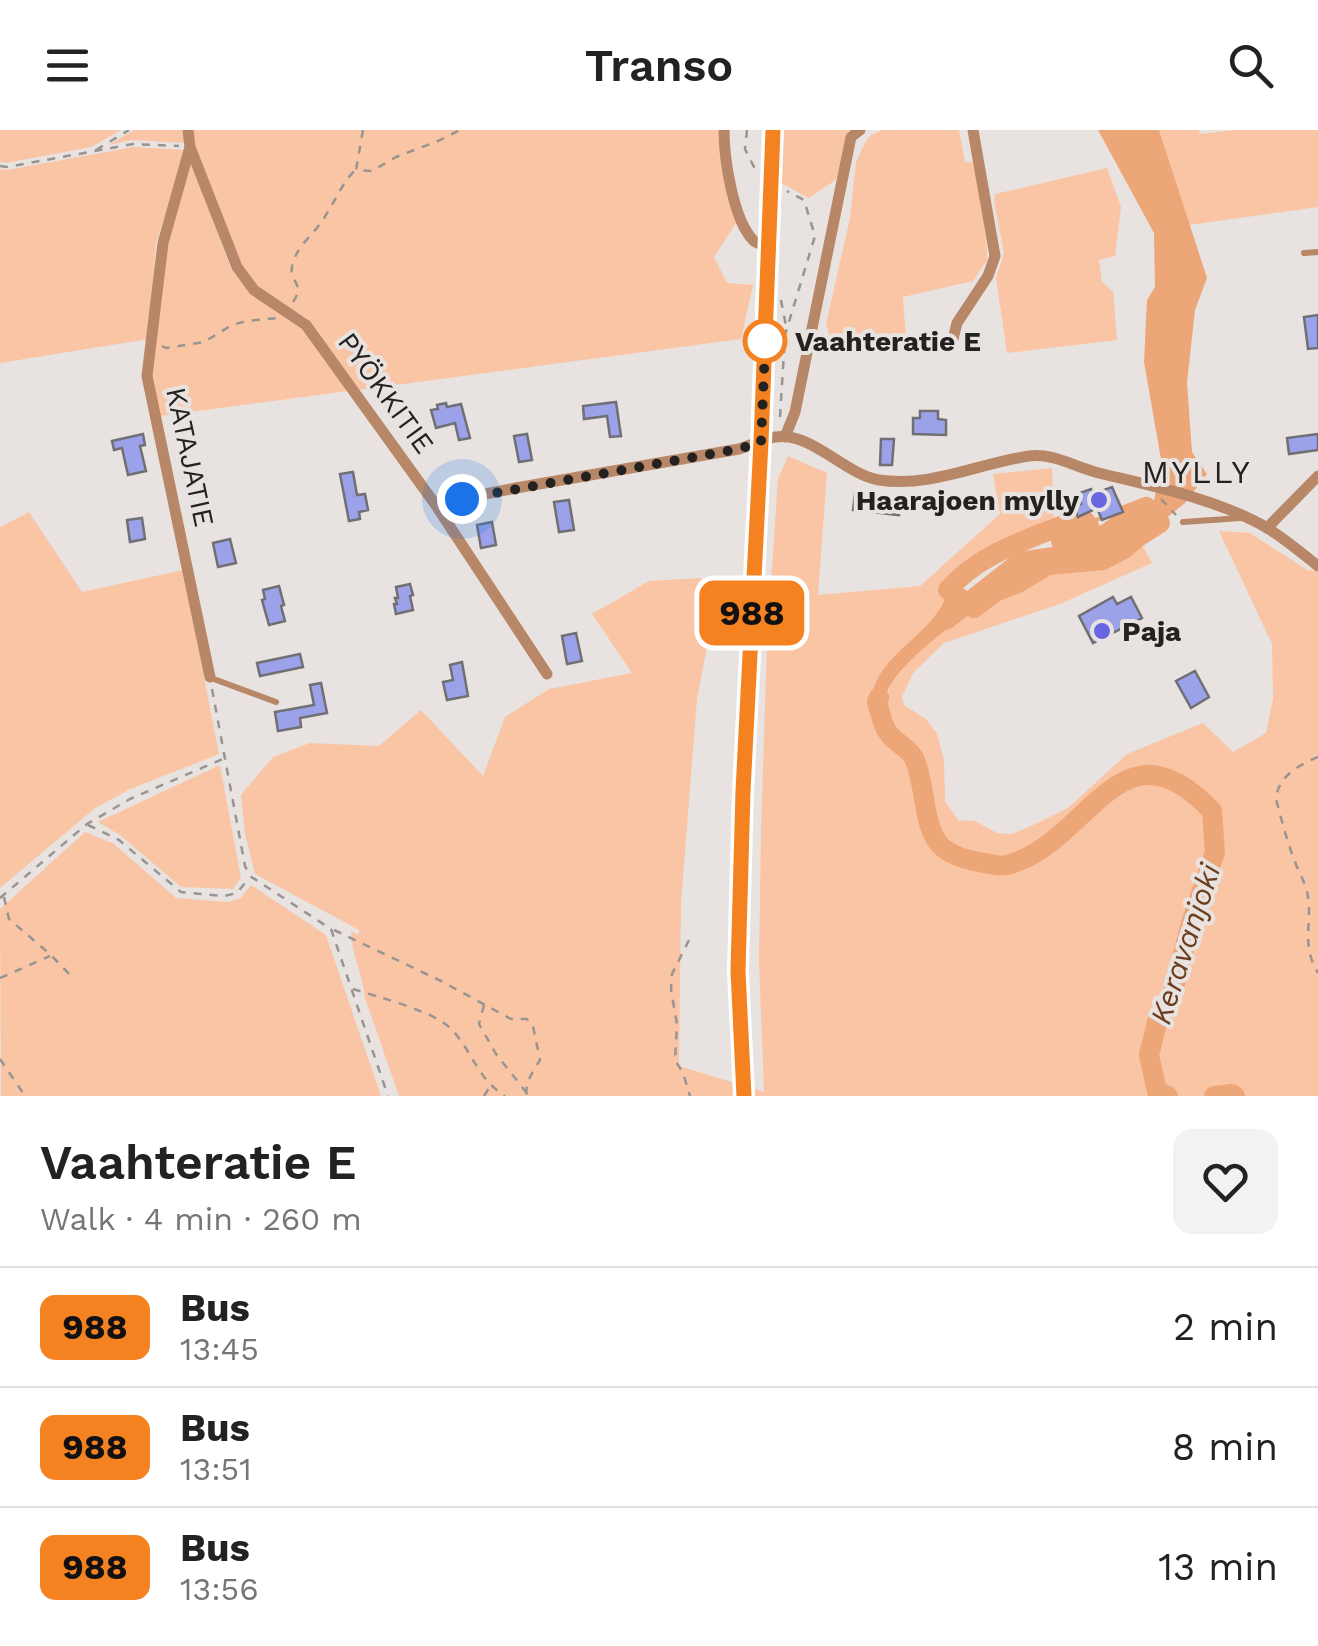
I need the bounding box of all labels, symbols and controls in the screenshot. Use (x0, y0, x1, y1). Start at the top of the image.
icon: menu (40, 38, 95, 93)
icon: search (1223, 38, 1278, 93)
text: Transo (585, 39, 733, 92)
marker: Vaahteratie E (744, 320, 786, 362)
place label: Vaahteratie E (795, 325, 981, 358)
street label: PYÖKKITIE (331, 326, 441, 460)
street label: KATAJATIE (159, 384, 221, 530)
district label: MYLLY (1142, 453, 1252, 491)
your location (437, 474, 487, 524)
place label: Haarajoen mylly (856, 484, 1079, 517)
marker: Haarajoen mylly (1088, 489, 1110, 511)
line badge: 988 (694, 580, 810, 646)
text: 988 (719, 592, 785, 634)
place label: Paja (1122, 615, 1182, 648)
marker: Paja (1091, 620, 1113, 642)
water label: Keravanjoki (1143, 858, 1228, 1028)
button: heart (1173, 1129, 1278, 1234)
text: Vaahteratie E (40, 1134, 356, 1191)
text: Walk · 4 min · 260 m (40, 1200, 362, 1238)
text: Bus (180, 1286, 250, 1330)
text: 2 min (1173, 1305, 1278, 1349)
text: 988 (62, 1306, 128, 1348)
text: 13:45 (180, 1330, 259, 1368)
text: Bus (180, 1406, 250, 1450)
text: 8 min (1172, 1425, 1278, 1469)
text: 988 (62, 1426, 128, 1468)
text: 13:51 (180, 1450, 252, 1488)
text: Bus (180, 1526, 250, 1570)
text: 13 min (1158, 1545, 1278, 1589)
text: 988 (62, 1546, 128, 1588)
text: 13:56 (180, 1570, 259, 1608)

